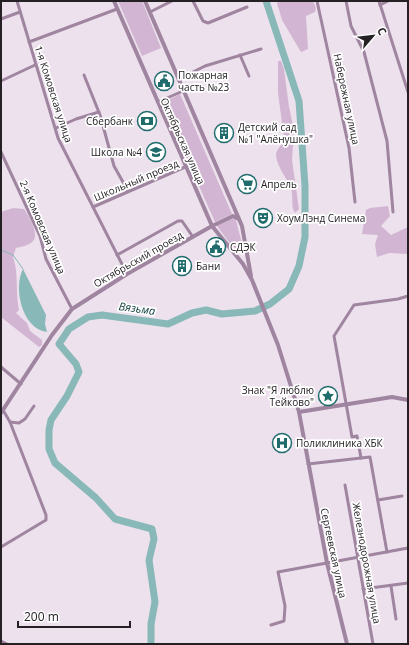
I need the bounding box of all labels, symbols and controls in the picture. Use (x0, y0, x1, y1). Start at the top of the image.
north arrow (353, 16, 393, 56)
text: С (374, 24, 391, 38)
street label: 1-я Комовская улица (32, 44, 76, 144)
street label: Набережная улица (331, 52, 363, 146)
place label: Пожарная часть №23 (178, 68, 230, 94)
public building icon: Пожарная часть №23 (153, 70, 175, 92)
street label: Октябрьская улица (158, 95, 208, 187)
bank icon: Сбербанк (136, 110, 158, 132)
place label: Сбербанк (86, 114, 134, 128)
place label: Детский сад №1 "Алёнушка" (238, 120, 313, 146)
building icon: Детский сад №1 "Алёнушка" (213, 122, 235, 144)
school or university icon: Школа №4 (145, 141, 167, 163)
place label: Школа №4 (91, 145, 142, 159)
street label: Школьный проезд (92, 156, 181, 204)
supermarket icon: Апрель (236, 173, 258, 195)
place label: Апрель (261, 177, 297, 191)
street label: 2-я Комовская улица (17, 178, 69, 276)
theatre icon: ХоумЛэнд Синема (252, 207, 274, 229)
place label: ХоумЛэнд Синема (277, 211, 365, 225)
street label: Октябрьский проезд (91, 228, 185, 290)
public building icon: СДЭК (205, 236, 227, 258)
place label: СДЭК (230, 240, 256, 254)
building icon: Бани (171, 255, 193, 277)
place label: Бани (196, 259, 220, 273)
water label: Вязьма (118, 298, 156, 318)
place label: Знак "Я люблю Тейково" (242, 383, 314, 409)
place icon: Знак "Я люблю Тейково" (317, 385, 339, 407)
hospital icon: Поликлиника ХБК (271, 432, 293, 454)
place label: Поликлиника ХБК (296, 436, 384, 450)
street label: Железнодорожная улица (349, 501, 385, 625)
street label: Сергеевская улица (318, 507, 350, 599)
scale bar (18, 603, 130, 629)
text: 200 m (24, 608, 59, 625)

